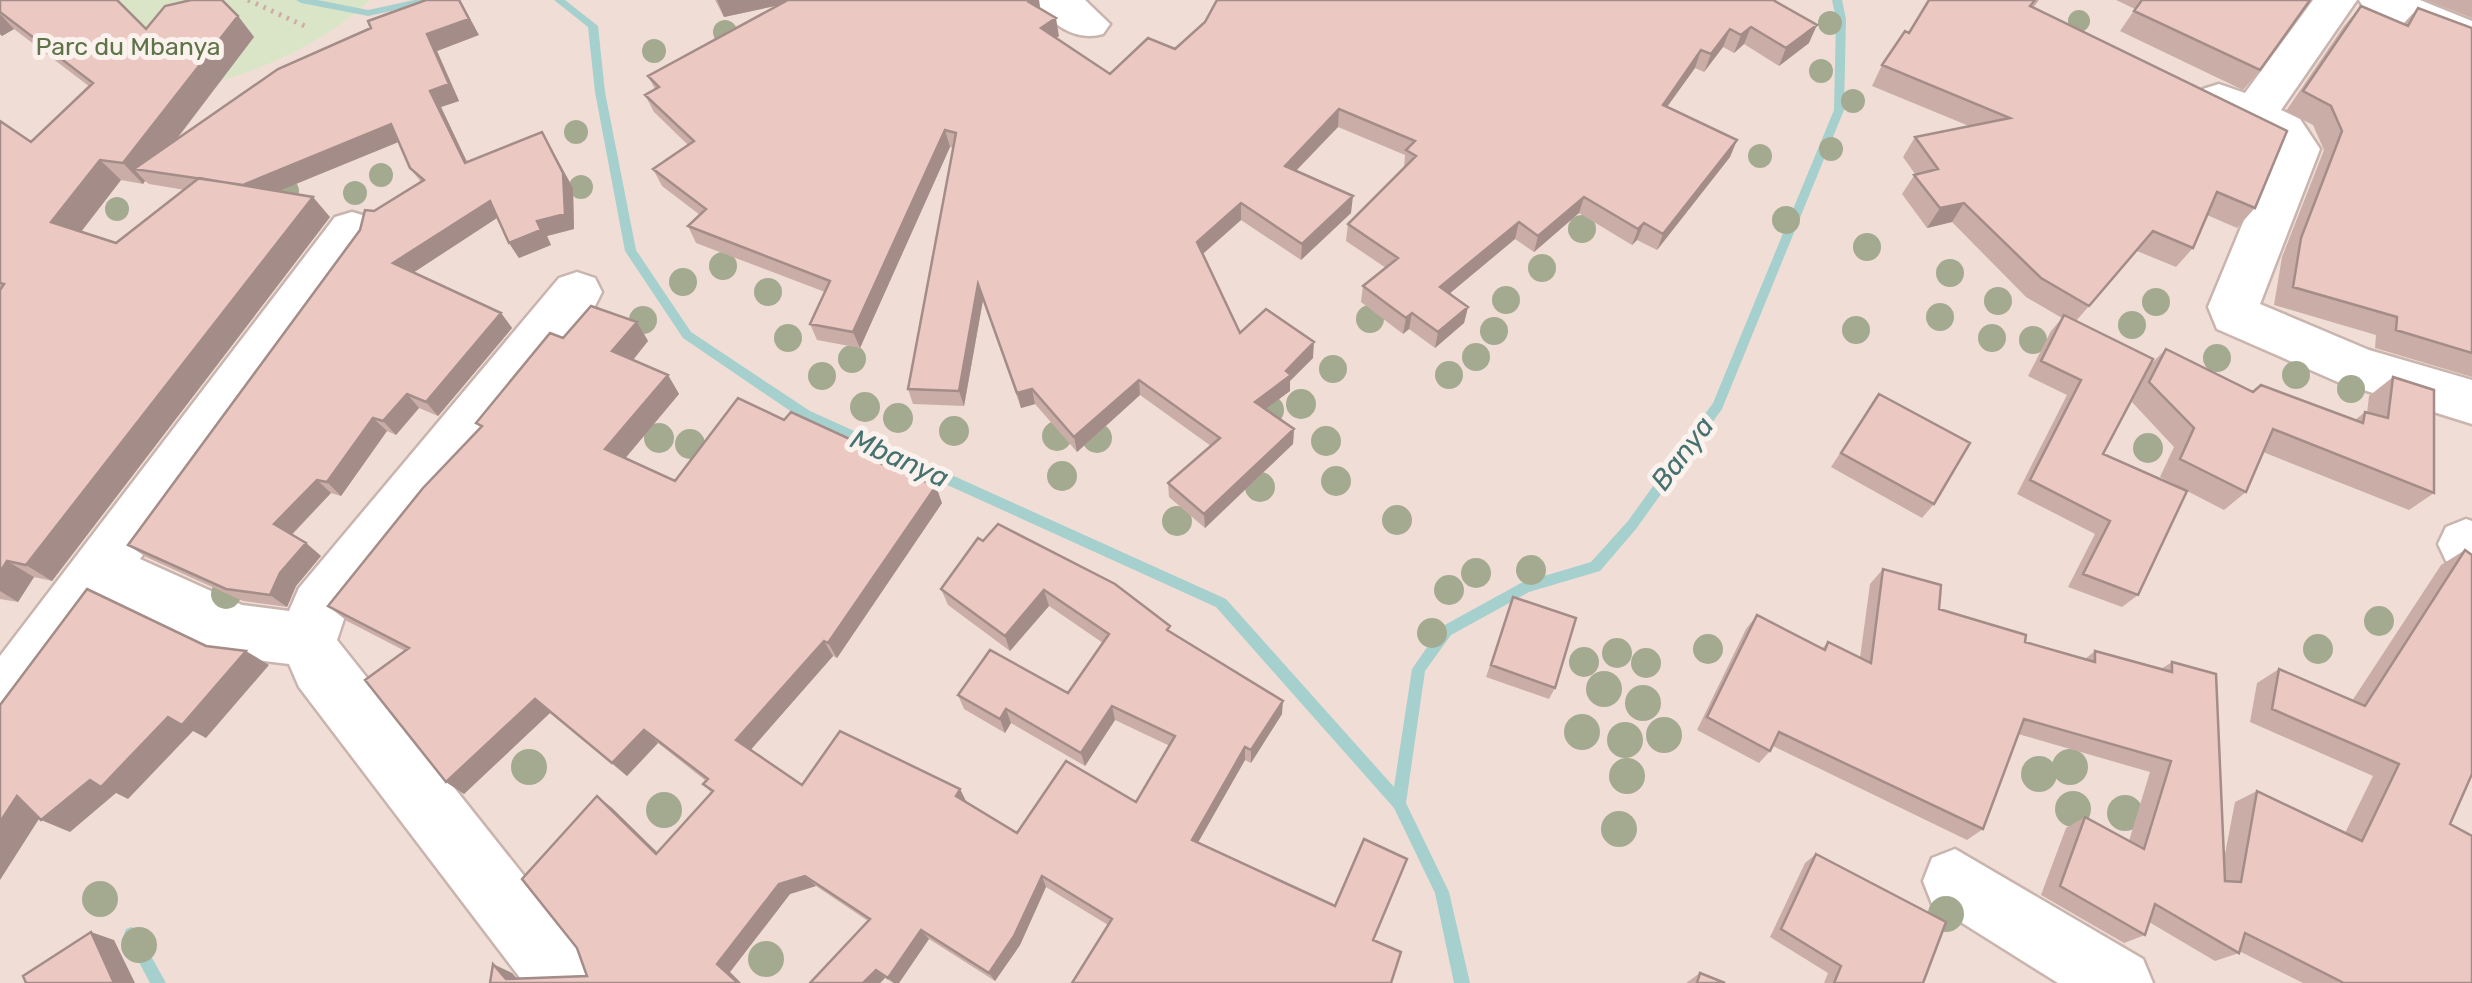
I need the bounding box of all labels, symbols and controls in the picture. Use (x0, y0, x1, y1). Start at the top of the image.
park label: Parc du Mbanya (35, 32, 221, 61)
water label: Banya (1644, 410, 1721, 497)
water label: Mbanya (846, 422, 954, 495)

